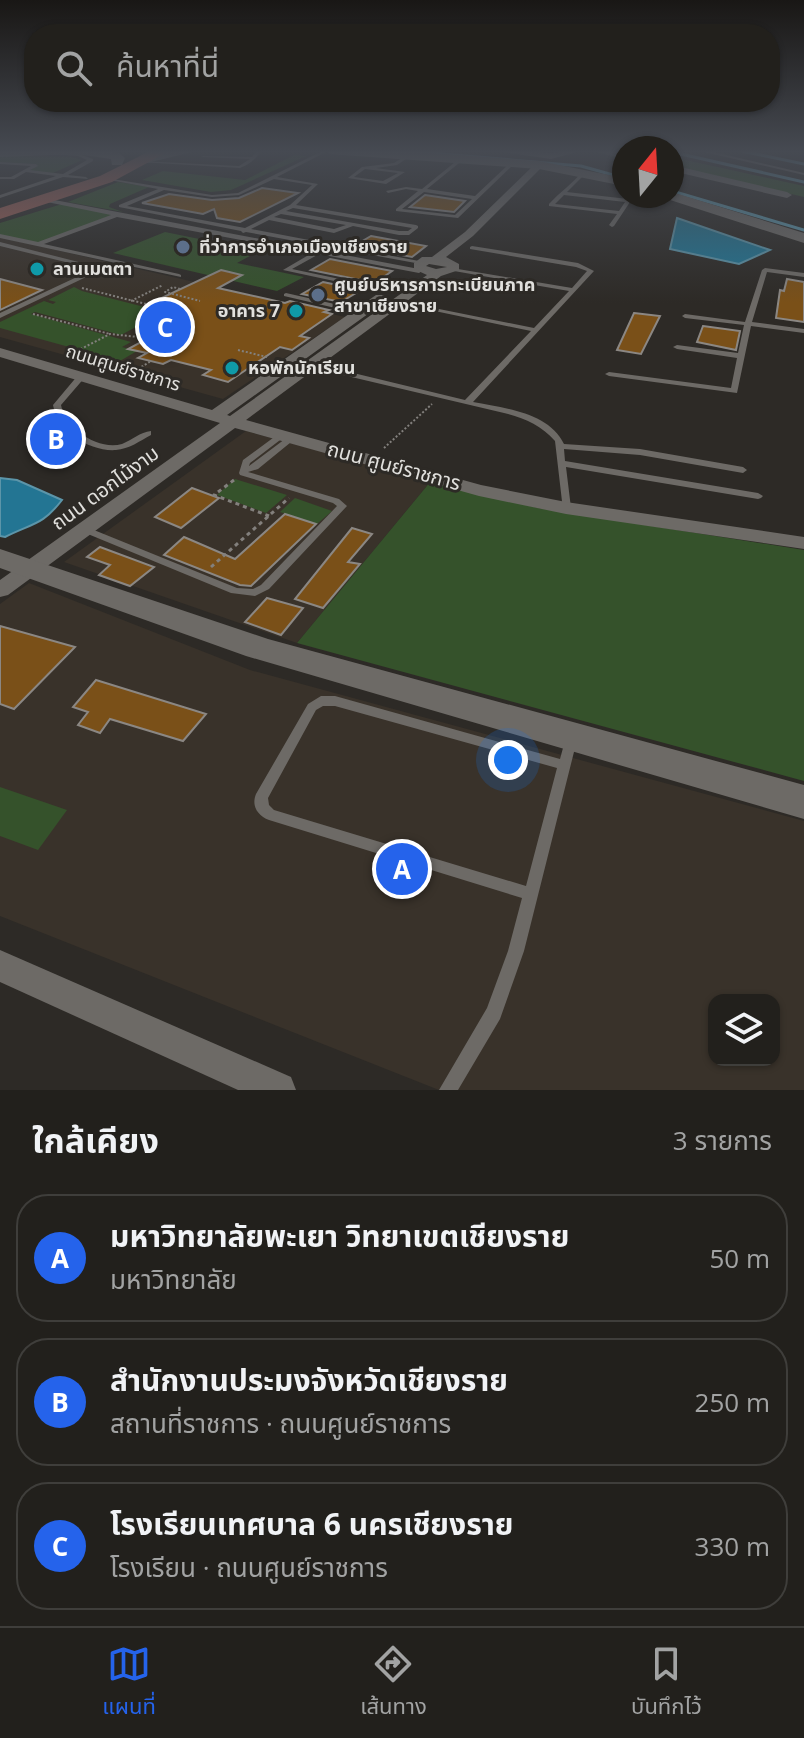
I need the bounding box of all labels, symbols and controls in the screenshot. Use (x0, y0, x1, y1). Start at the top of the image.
search box (24, 24, 780, 112)
text: ค้นหาที่นี่ (116, 45, 219, 86)
icon: search (52, 46, 96, 90)
north arrow (612, 136, 684, 208)
place label: ที่ว่าการอำเภอเมืองเชียงราย (199, 234, 408, 258)
marker: ที่ว่าการอำเภอเมืองเชียงราย (174, 238, 192, 256)
place label: ลานเมตตา (53, 256, 132, 280)
marker: ลานเมตตา (28, 260, 46, 278)
place label: ศูนย์บริหารการทะเบียนภาค สาขาเชียงราย (334, 272, 535, 317)
marker: ศูนย์บริหารการทะเบียนภาค สาขาเชียงราย (309, 286, 327, 304)
pin: C (139, 297, 191, 357)
place label: อาคาร 7 (218, 298, 280, 322)
marker: อาคาร 7 (287, 302, 305, 320)
street label: ถนนศูนย์ราชการ (63, 338, 184, 397)
place label: หอพักนักเรียน (248, 355, 355, 379)
marker: หอพักนักเรียน (223, 359, 241, 377)
pin: B (30, 409, 82, 469)
street label: ถนน ศูนย์ราชการ (324, 435, 464, 496)
street label: ถนน ดอกไม้งาม (45, 439, 164, 536)
your location (488, 740, 528, 780)
pin: A (376, 839, 428, 899)
map controls (708, 994, 780, 1066)
button: layers (708, 994, 780, 1066)
text: ใกล้เคียง (32, 1117, 159, 1163)
text: 3 รายการ (673, 1122, 772, 1158)
text: มหาวิทยาลัยพะเยา วิทยาเขตเชียงราย (110, 1215, 569, 1256)
text: A (51, 1240, 69, 1276)
text: 50 m (709, 1240, 770, 1276)
text: มหาวิทยาลัย (110, 1261, 237, 1297)
text: สำนักงานประมงจังหวัดเชียงราย (110, 1359, 508, 1400)
text: B (51, 1384, 69, 1420)
text: 250 m (695, 1384, 770, 1420)
text: สถานที่ราชการ · ถนนศูนย์ราชการ (110, 1405, 451, 1441)
text: โรงเรียนเทศบาล 6 นครเชียงราย (110, 1503, 513, 1544)
text: C (52, 1528, 68, 1564)
text: 330 m (695, 1528, 770, 1564)
text: โรงเรียน · ถนนศูนย์ราชการ (110, 1549, 388, 1585)
tab: แผนที่ (102, 1642, 156, 1724)
tab: เส้นทาง (360, 1642, 427, 1724)
tab: บันทึกไว้ (631, 1642, 702, 1724)

